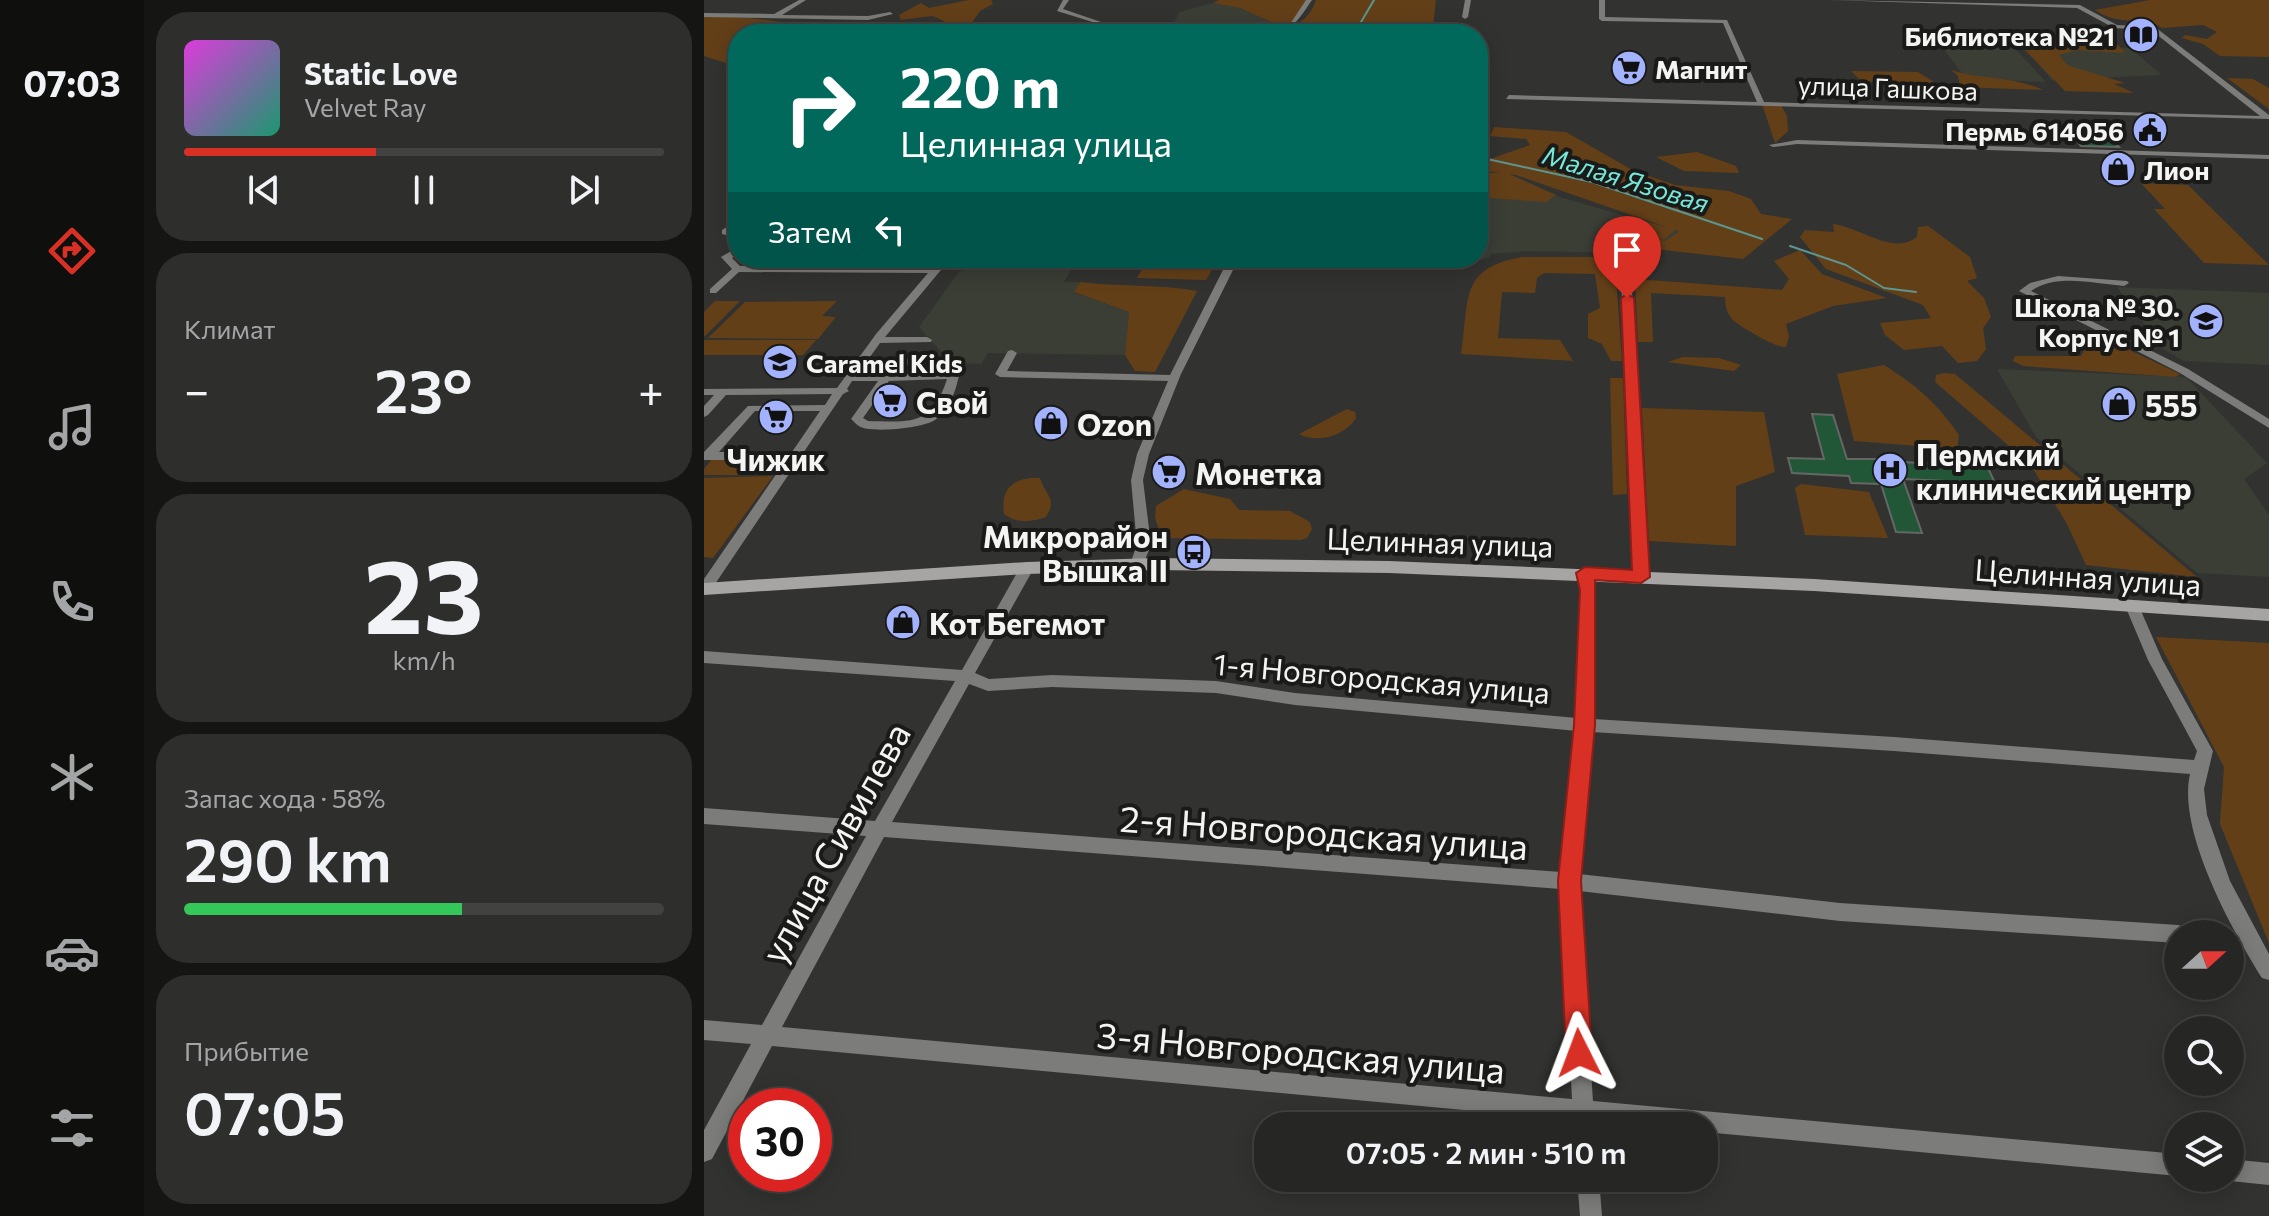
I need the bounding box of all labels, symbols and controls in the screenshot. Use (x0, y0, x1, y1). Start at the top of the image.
library icon: Библиотека №21 (2122, 16, 2160, 54)
place label: Библиотека №21 (1905, 20, 2115, 51)
supermarket icon: Магнит (1610, 49, 1648, 87)
text: 220 m (900, 51, 1060, 120)
place label: Магнит (1655, 53, 1748, 84)
text: Static Love (304, 54, 458, 91)
icon: right (768, 56, 872, 160)
text: 07:03 (23, 60, 121, 104)
street label: улица Гашкова (1798, 68, 1978, 106)
text: Velvet Ray (304, 91, 427, 122)
public building icon: Пермь 614056 (2131, 111, 2169, 149)
place label: Пермь 614056 (1945, 115, 2124, 146)
text: Целинная улица (900, 120, 1172, 164)
water label: Малая Язовая (1539, 138, 1713, 218)
shop icon: Лион (2099, 150, 2137, 188)
place label: Лион (2144, 154, 2209, 185)
icon: previous (242, 168, 286, 212)
icon: pause (402, 168, 446, 212)
icon: next (562, 168, 606, 212)
icon: left (868, 208, 912, 252)
text: Затем (768, 212, 852, 249)
pin (1593, 216, 1661, 298)
icon: directions (44, 223, 100, 279)
icon: arrive (1605, 228, 1649, 272)
place label: Школа № 30. Корпус № 1 (2014, 291, 2180, 352)
school or university icon: Школа № 30. Корпус № 1 (2187, 302, 2225, 340)
text: Климат (184, 313, 276, 344)
school or university icon: Caramel Kids (761, 343, 799, 381)
place label: Caramel Kids (806, 347, 963, 378)
text: 23° (375, 352, 473, 425)
text: − (184, 362, 209, 416)
text: + (638, 362, 664, 416)
supermarket icon: Свой (871, 382, 909, 420)
place label: Свой (916, 383, 988, 420)
shop icon: 555 (2100, 385, 2138, 423)
place label: 555 (2145, 386, 2197, 423)
supermarket icon: Чижик (757, 398, 795, 436)
icon: music (44, 399, 100, 455)
shop icon: Ozon (1032, 404, 1070, 442)
place label: Ozon (1077, 405, 1152, 442)
place label: Пермский клинический центр (1916, 435, 2192, 506)
place label: Чижик (727, 440, 825, 477)
hospital icon: Пермский клинический центр (1871, 451, 1909, 489)
supermarket icon: Монетка (1150, 453, 1188, 491)
place label: Монетка (1195, 454, 1322, 491)
place label: Микрорайон Вышка II (983, 517, 1168, 588)
street label: Целинная улица (1326, 519, 1554, 563)
text: 23 (364, 528, 484, 655)
bus stop icon: Микрорайон Вышка II (1175, 533, 1213, 571)
street label: Целинная улица (1974, 550, 2202, 602)
icon: phone (44, 574, 100, 630)
shop icon: Кот Бегемот (884, 603, 922, 641)
place label: Кот Бегемот (929, 604, 1105, 641)
text: km/h (392, 644, 456, 675)
street label: 1-я Новгородская улица (1213, 644, 1551, 710)
street label: улица Сивилева (750, 714, 918, 970)
icon: climate (44, 749, 100, 805)
text: Запас хода · 58% (184, 782, 386, 813)
street label: 2-я Новгородская улица (1118, 795, 1530, 867)
text: 290 km (184, 821, 392, 894)
north arrow (2164, 920, 2244, 1000)
map controls (2164, 920, 2244, 1192)
icon: car (44, 925, 100, 981)
street label: 3-я Новгородская улица (1095, 1011, 1507, 1091)
position arrow (1537, 1011, 1621, 1095)
button: search (2164, 1016, 2244, 1096)
text: Прибытие (184, 1035, 309, 1066)
text: 07:05 (184, 1074, 345, 1147)
speed limit sign: 30 (728, 1088, 832, 1192)
icon: filters (44, 1100, 100, 1156)
button: layers (2164, 1112, 2244, 1192)
text: 07:05 · 2 мин · 510 m (1346, 1133, 1626, 1170)

